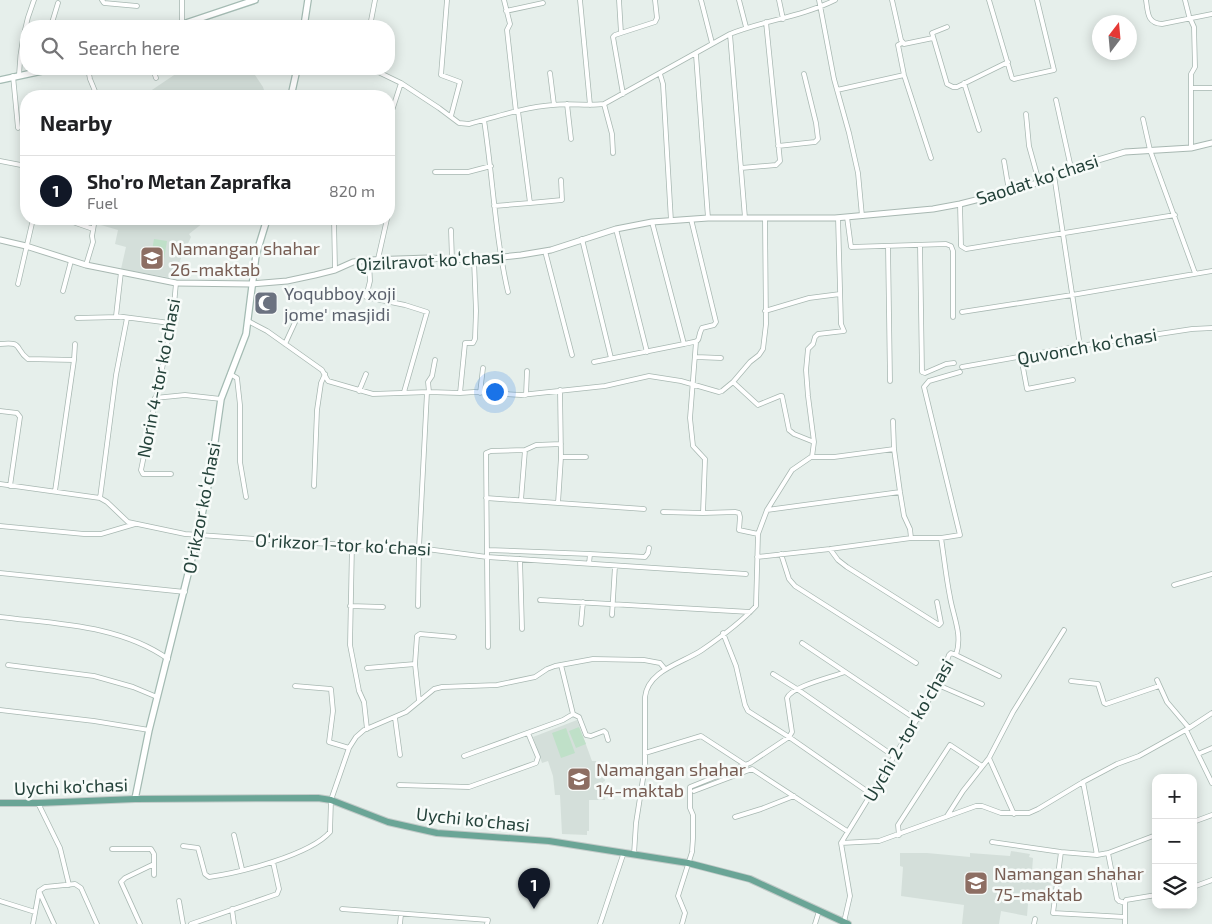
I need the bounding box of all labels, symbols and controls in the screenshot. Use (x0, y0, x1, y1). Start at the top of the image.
north arrow (1092, 15, 1137, 60)
search box (20, 20, 395, 75)
icon: search (38, 34, 66, 62)
text: Search here (78, 36, 180, 59)
text: Nearby (40, 110, 112, 135)
street label: Saodat koʻchasi (973, 149, 1101, 209)
text: Sho'ro Metan Zaprafka (87, 170, 291, 193)
text: 1 (53, 181, 59, 200)
text: 820 m (329, 181, 375, 200)
text: Fuel (87, 193, 118, 212)
place label: Namangan shahar 26-maktab (170, 237, 320, 280)
school or university icon: Namangan shahar 26-maktab (139, 245, 165, 271)
street label: Qizilravot koʻchasi (355, 245, 505, 275)
place label: Yoqubboy xoji jome' masjidi (284, 282, 396, 325)
mosque icon: Yoqubboy xoji jome' masjidi (253, 290, 279, 316)
street label: Norin 4-tor koʻchasi (132, 296, 184, 460)
street label: Quvonch koʻchasi (1015, 323, 1159, 369)
your location (482, 379, 508, 405)
street label: Oʻrikzor koʻchasi (177, 441, 225, 575)
street label: Oʻrikzor 1-tor koʻchasi (254, 528, 432, 560)
street label: Uychi 2-tor koʻchasi (858, 655, 958, 805)
place label: Namangan shahar 14-maktab (596, 758, 746, 801)
school or university icon: Namangan shahar 14-maktab (566, 766, 592, 792)
street label: Uychi ko'chasi (14, 773, 128, 799)
map controls (1152, 774, 1197, 909)
button: + (1152, 774, 1197, 819)
street label: Uychi ko'chasi (415, 802, 531, 836)
button: − (1152, 819, 1197, 864)
place label: Namangan shahar 75-maktab (994, 862, 1144, 905)
button: layers (1152, 864, 1197, 909)
pin: 1 (518, 868, 550, 909)
school or university icon: Namangan shahar 75-maktab (963, 870, 989, 896)

